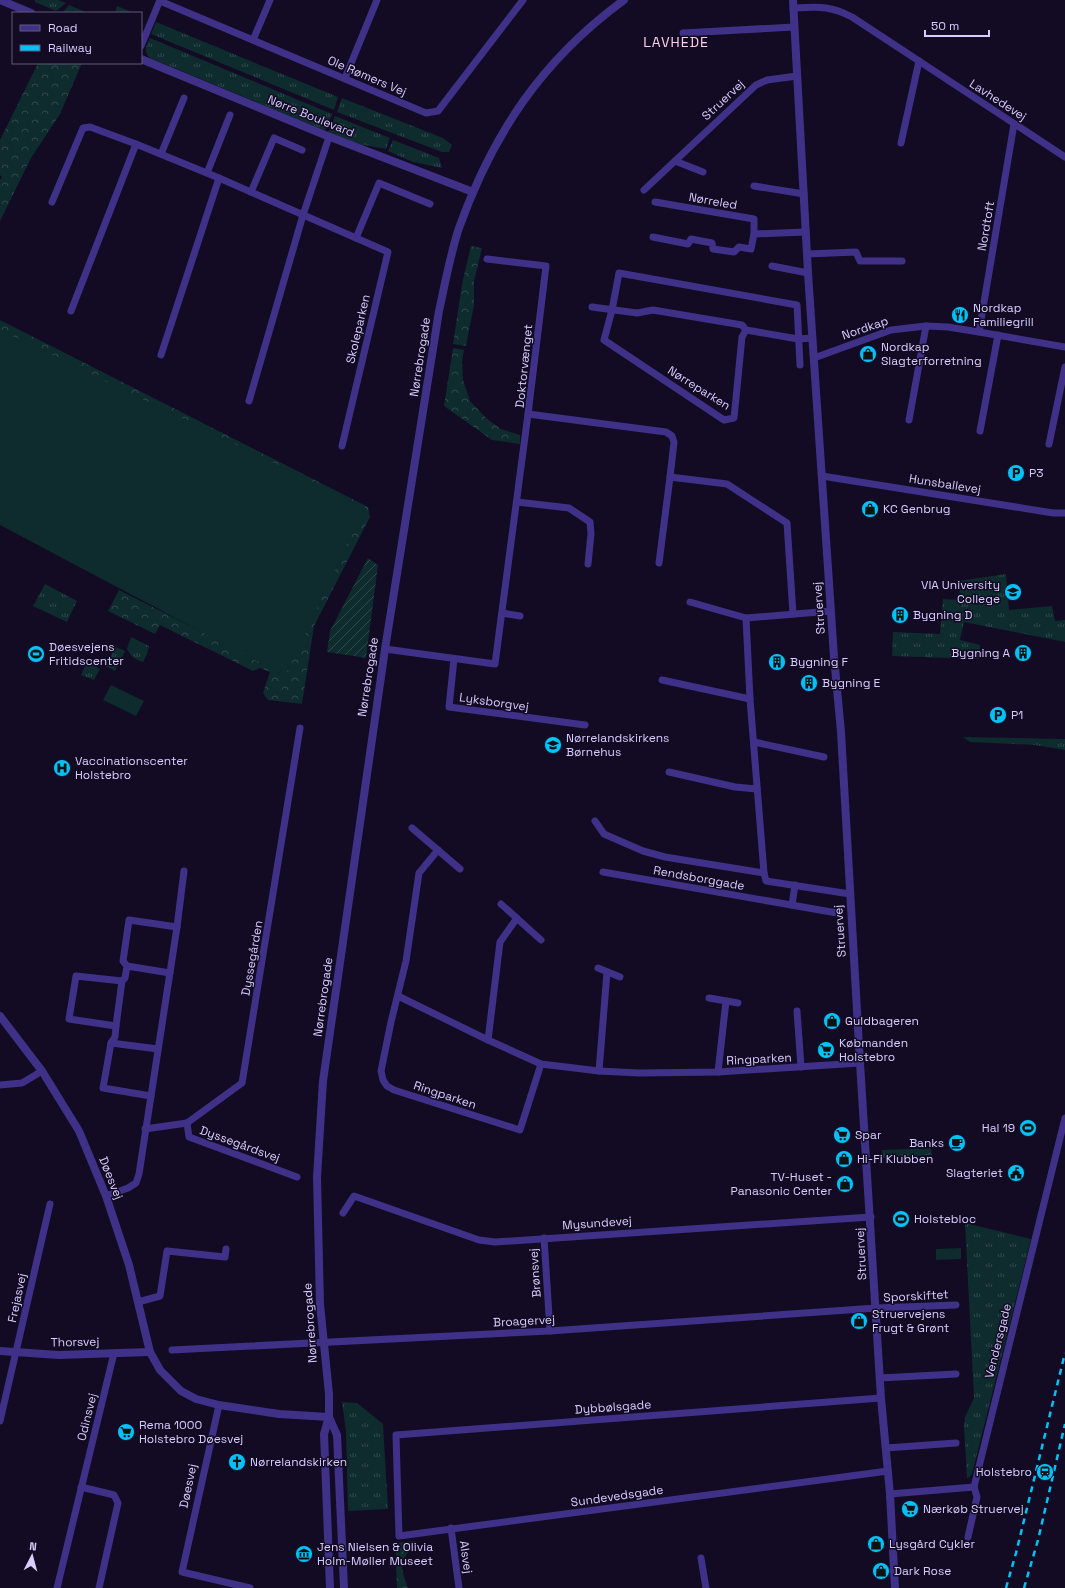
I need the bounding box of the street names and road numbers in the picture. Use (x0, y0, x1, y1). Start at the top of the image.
street label: Ole Rømers Vej (325, 52, 409, 100)
street label: Struervej (698, 76, 748, 124)
street label: Lavhedevej (966, 76, 1030, 124)
street label: Nørre Boulevard (265, 91, 357, 141)
street label: Nørreled (687, 189, 739, 213)
street label: Nordtoft (974, 200, 998, 252)
street label: Skoleparken (342, 293, 374, 365)
street label: Nordkap (840, 312, 891, 343)
street label: Nørrebrogade (406, 316, 434, 398)
street label: Doktorvænget (512, 323, 536, 409)
street label: Nørreparken (665, 362, 733, 414)
street label: Hunsballevej (908, 470, 982, 498)
street label: Struervej (809, 581, 829, 635)
street label: Nørrebrogade (354, 636, 382, 718)
street label: Lyksborgvej (458, 689, 530, 715)
street label: Rendsborggade (652, 862, 746, 894)
street label: Struervej (830, 904, 850, 958)
street label: Dyssegården (238, 919, 266, 997)
street label: Nørrebrogade (310, 956, 336, 1038)
street label: Ringparken (726, 1049, 792, 1069)
street label: Ringparken (411, 1077, 479, 1113)
street label: Dyssegårdsvej (198, 1122, 282, 1166)
street label: Døesvej (95, 1154, 127, 1202)
street label: Mysundevej (562, 1213, 632, 1233)
street label: Struervej (852, 1227, 870, 1281)
street label: Brønsvej (525, 1248, 545, 1298)
street label: Frejasvej (4, 1272, 30, 1324)
street label: Nørrebrogade (299, 1283, 321, 1363)
street label: Sporskiftet (883, 1286, 949, 1306)
street label: Vendersgade (981, 1302, 1015, 1380)
street label: Broagervej (493, 1311, 555, 1331)
street label: Thorsvej (51, 1334, 99, 1350)
street label: Odinsvej (73, 1392, 101, 1442)
street label: Dybbølsgade (574, 1396, 652, 1418)
street label: Døesvej (176, 1462, 200, 1510)
street label: Sundevedsgade (570, 1482, 664, 1510)
street label: Alsvej (456, 1540, 476, 1574)

